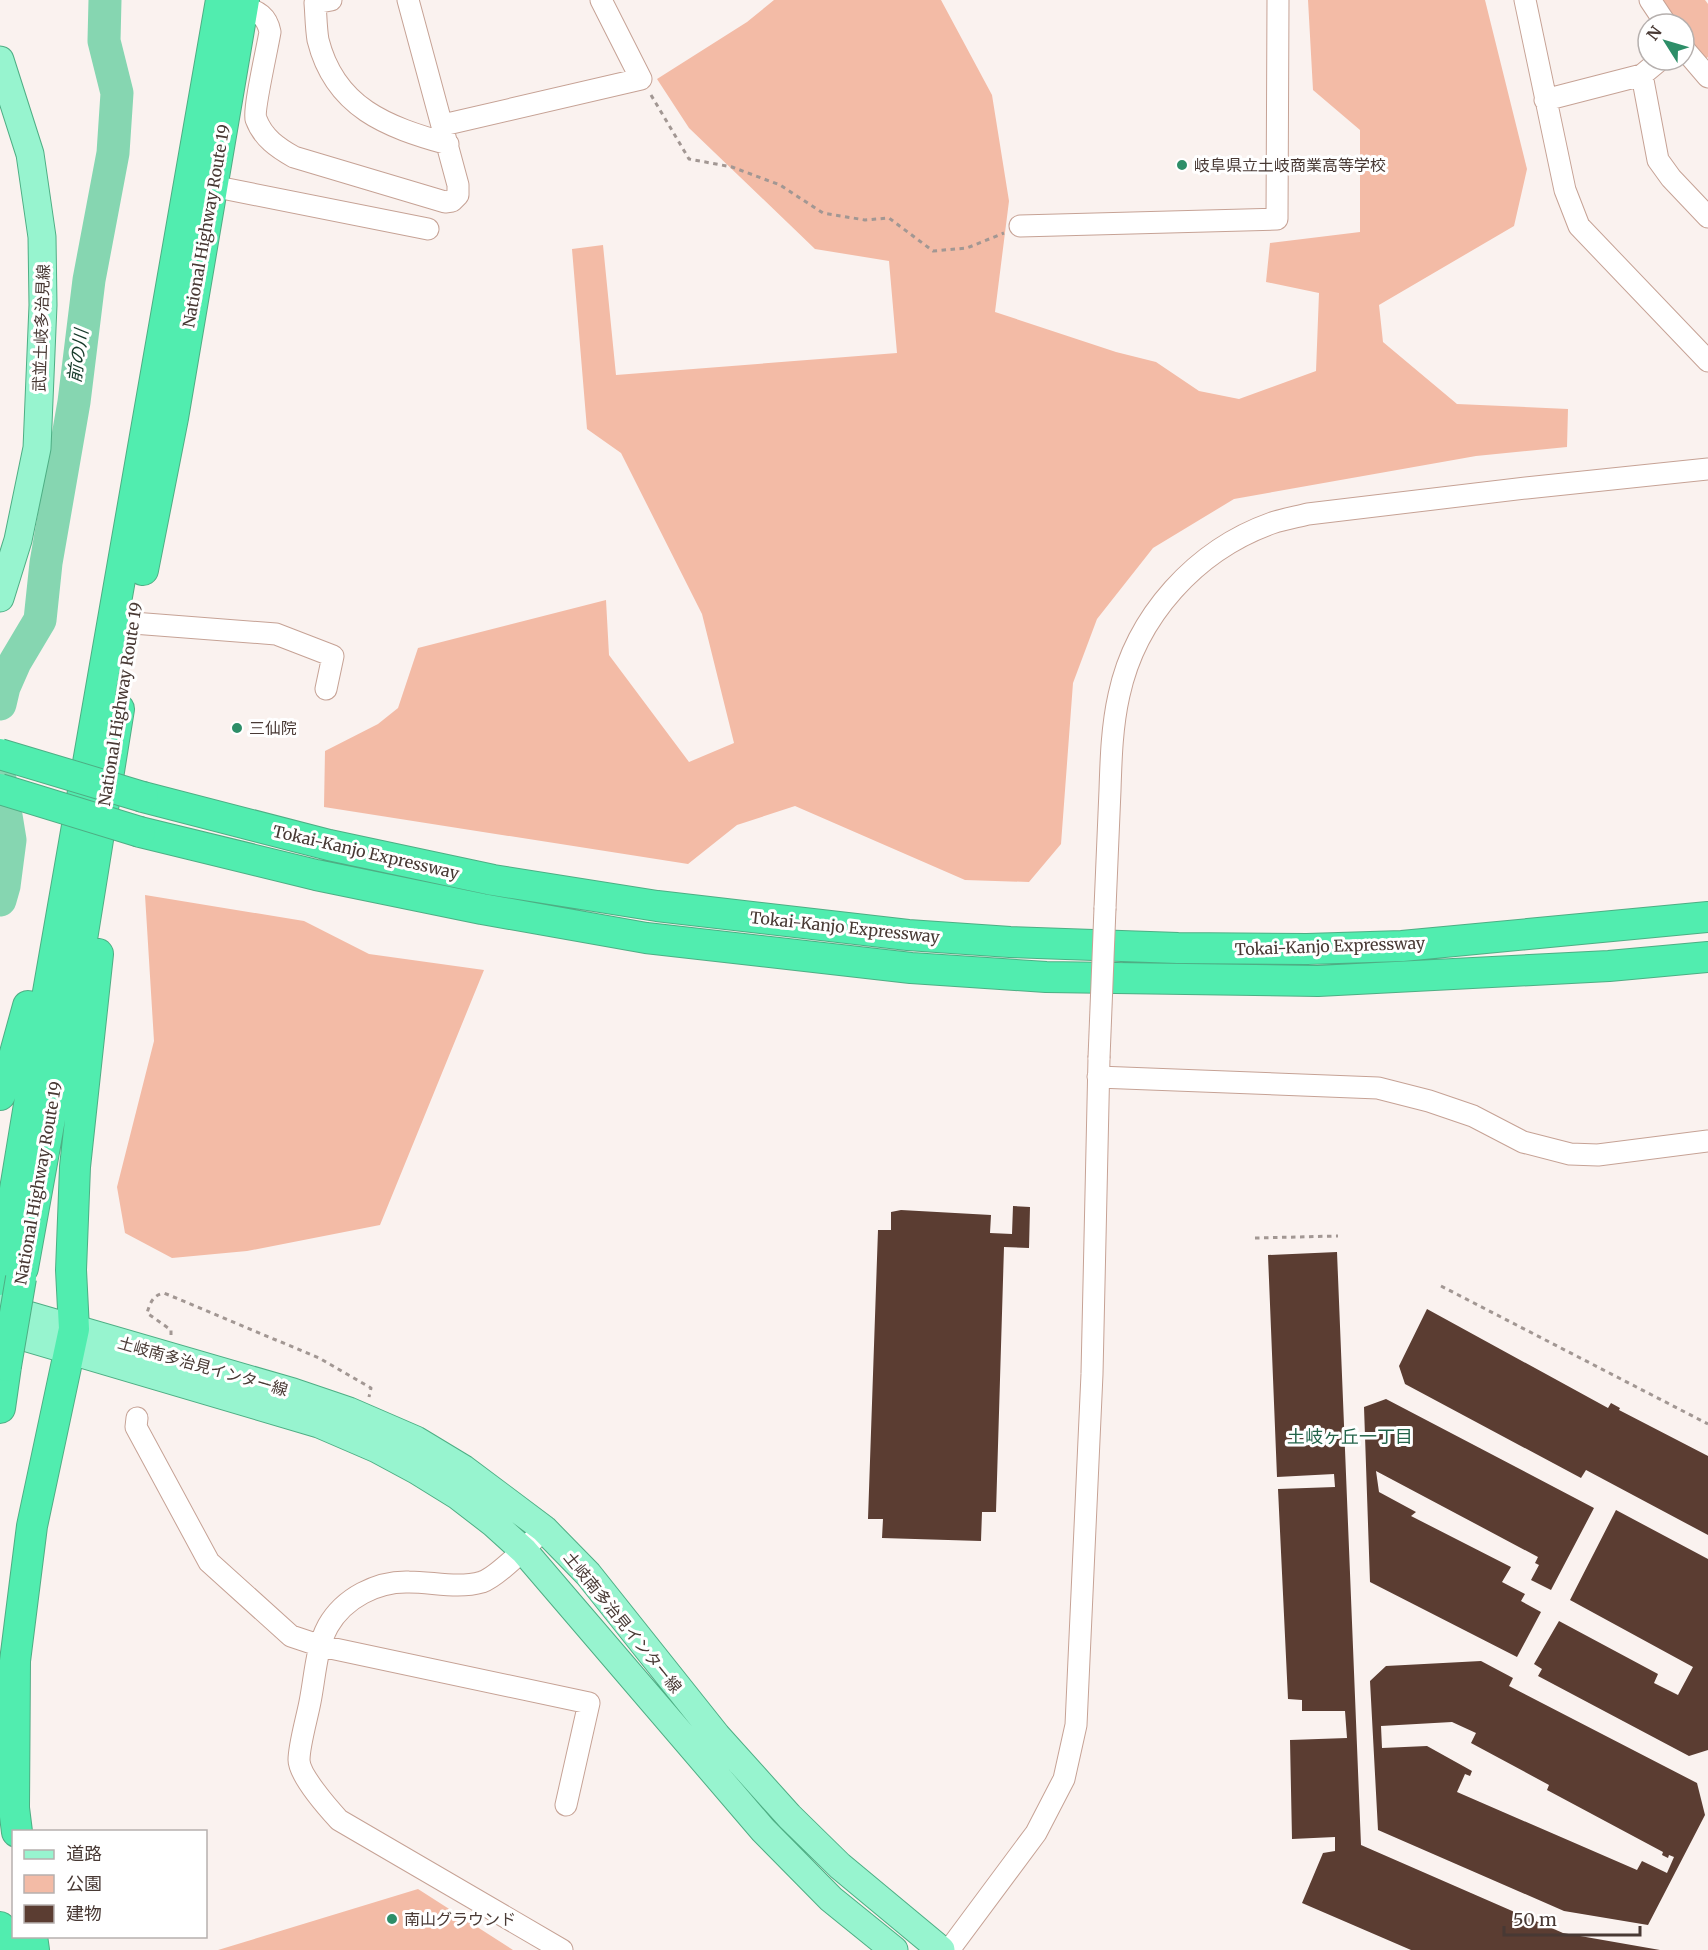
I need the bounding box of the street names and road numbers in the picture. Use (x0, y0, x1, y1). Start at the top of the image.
street label: National Highway Route 19 (178, 123, 234, 329)
street label: 武並土岐多治見線 (29, 264, 53, 392)
street label: National Highway Route 19 (94, 601, 146, 807)
street label: Tokai-Kanjo Expressway (271, 821, 462, 883)
street label: Tokai-Kanjo Expressway (749, 907, 941, 947)
street label: Tokai-Kanjo Expressway (1234, 933, 1426, 959)
street label: National Highway Route 19 (10, 1080, 66, 1286)
street label: 土岐南多治見インター線 (116, 1332, 290, 1400)
street label: 土岐南多治見インター線 (560, 1547, 686, 1697)

